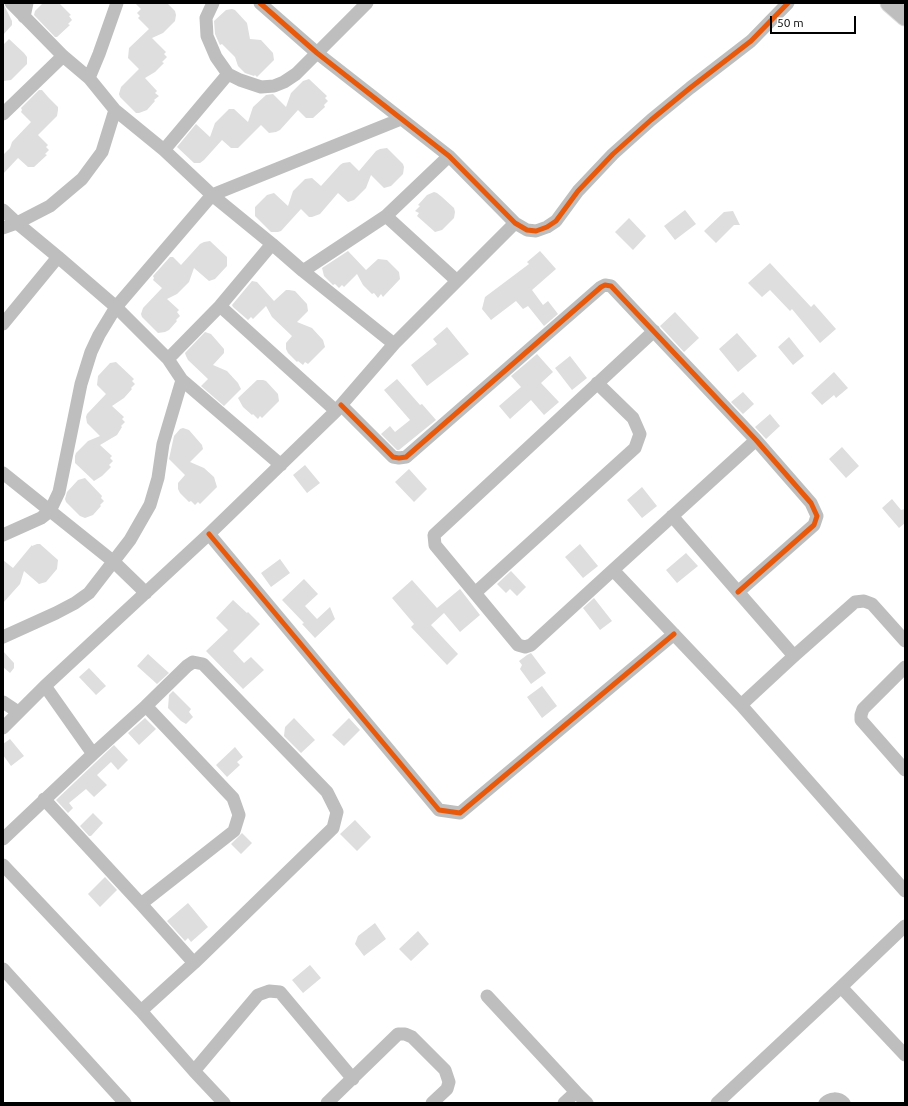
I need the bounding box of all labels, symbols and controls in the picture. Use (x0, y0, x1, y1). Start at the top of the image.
scale bar (772, 8, 858, 34)
text: 50 m (777, 16, 804, 29)

